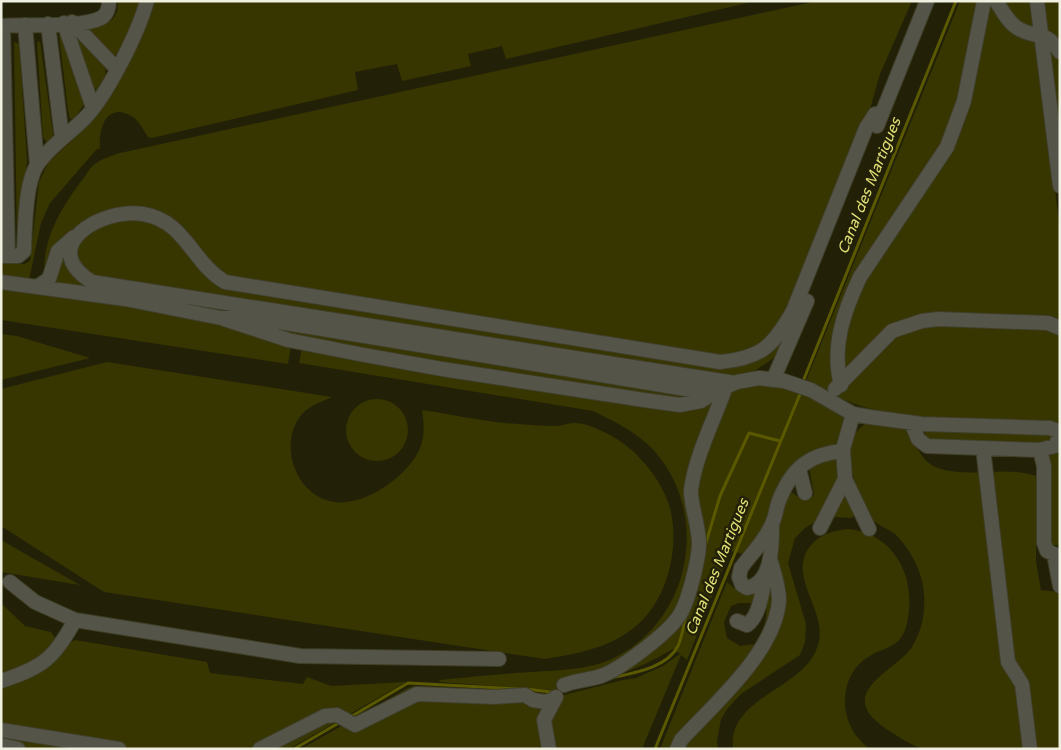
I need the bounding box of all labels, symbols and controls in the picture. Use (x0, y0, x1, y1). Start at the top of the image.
water label: Canal des Martigues (833, 113, 905, 257)
water label: Canal des Martigues (681, 494, 753, 638)

